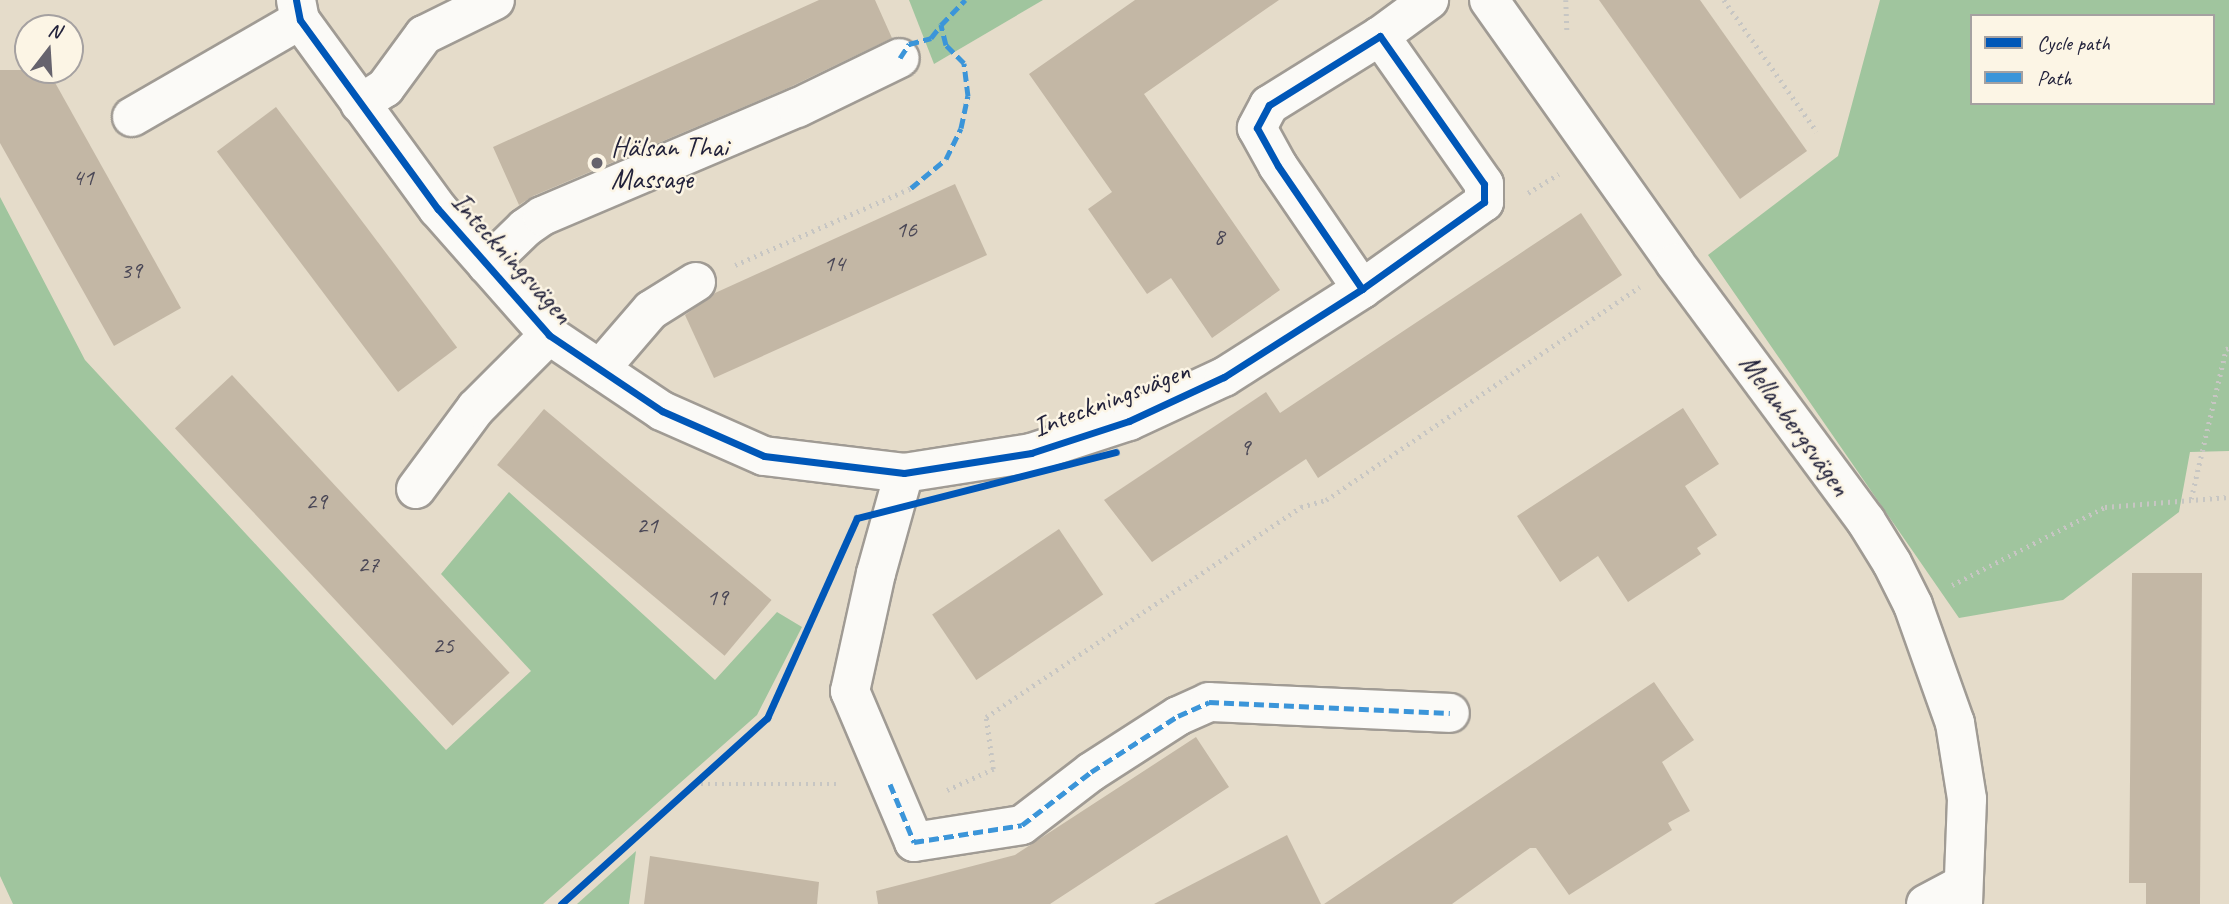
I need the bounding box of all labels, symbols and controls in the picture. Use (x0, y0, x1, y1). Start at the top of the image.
north arrow (14, 14, 84, 84)
legend (1970, 14, 2215, 105)
text: N (45, 18, 64, 44)
text: Cycle path (2037, 30, 2110, 56)
text: Path (2037, 65, 2072, 91)
place label: Hälsan Thai Massage (611, 130, 729, 196)
marker: Hälsan Thai Massage (589, 155, 605, 171)
house number: 41 (72, 164, 94, 192)
street label: Inteckningsvägen (444, 185, 580, 331)
house number: 16 (895, 216, 917, 244)
house number: 8 (1214, 223, 1224, 251)
house number: 14 (823, 250, 845, 278)
house number: 39 (120, 257, 142, 285)
street label: Mellanbergsvägen (1732, 348, 1858, 502)
street label: Inteckningsvägen (1028, 354, 1194, 444)
house number: 9 (1240, 434, 1250, 462)
house number: 29 (305, 488, 327, 516)
house number: 21 (636, 512, 658, 540)
house number: 27 (357, 551, 379, 579)
house number: 19 (706, 584, 728, 612)
house number: 25 (432, 632, 454, 660)

